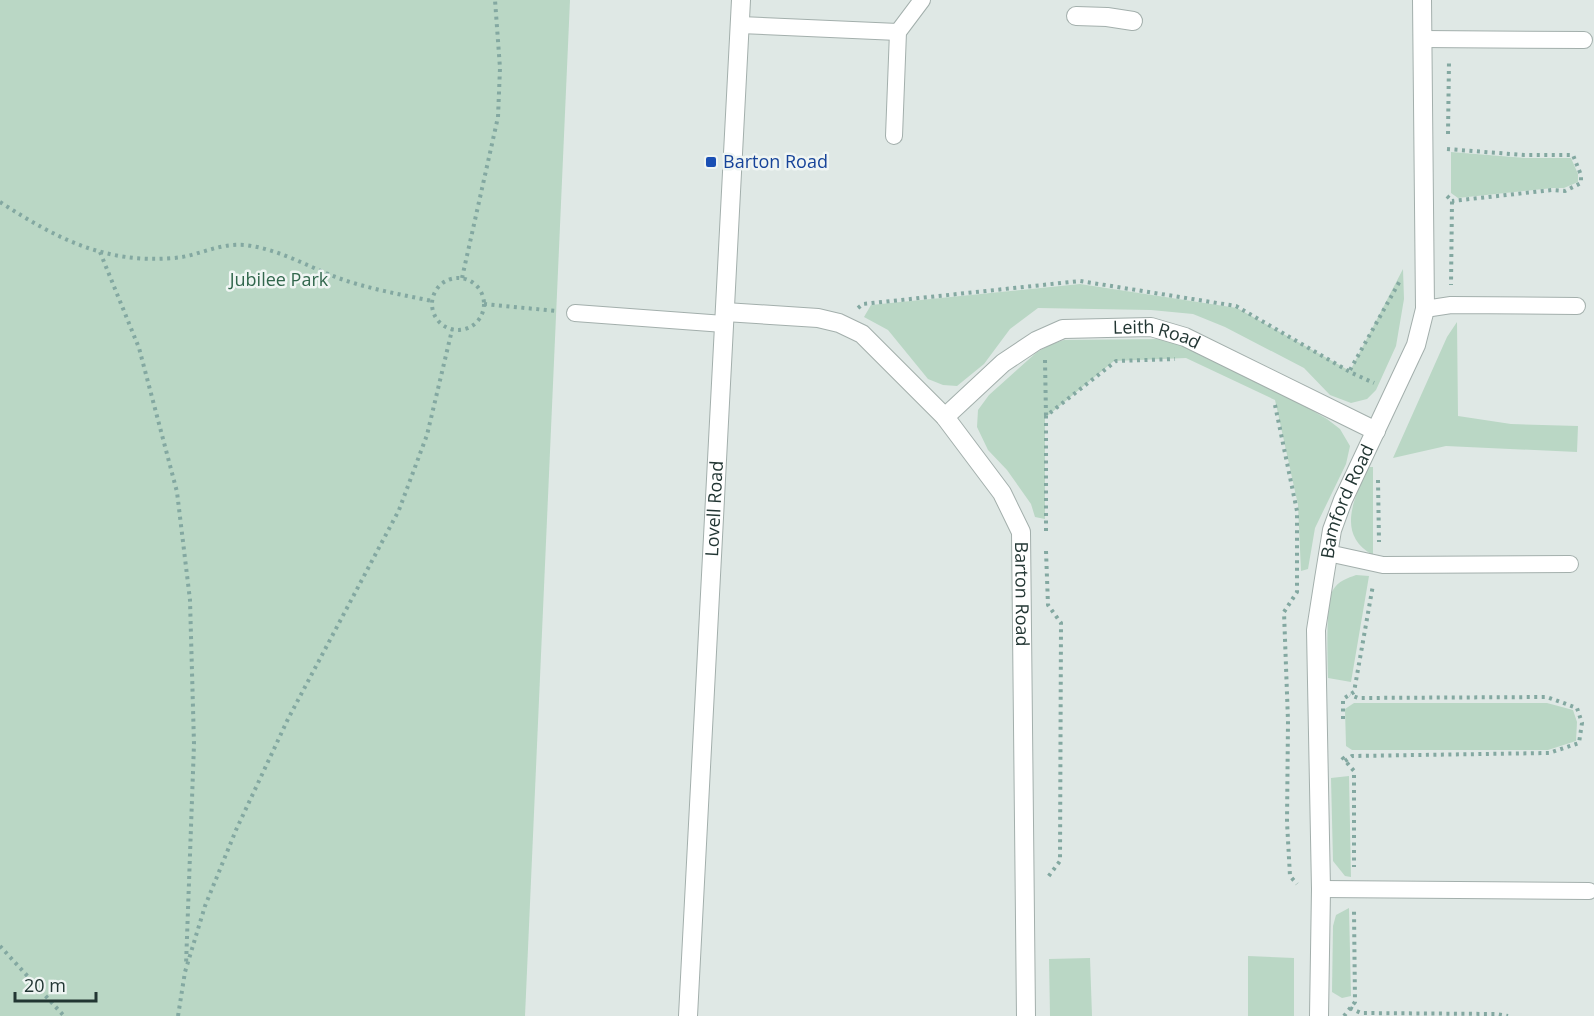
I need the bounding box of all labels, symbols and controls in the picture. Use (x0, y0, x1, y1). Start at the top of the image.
place label: Barton Road (723, 149, 828, 173)
marker: Barton Road (704, 155, 718, 169)
park label: Jubilee Park (228, 267, 329, 291)
street label: Leith Road (1113, 314, 1205, 354)
street label: Bamford Road (1315, 440, 1379, 560)
street label: Lovell Road (699, 460, 728, 557)
street label: Barton Road (1010, 541, 1035, 647)
scale bar (15, 965, 96, 1003)
text: 20 m (24, 973, 66, 997)

